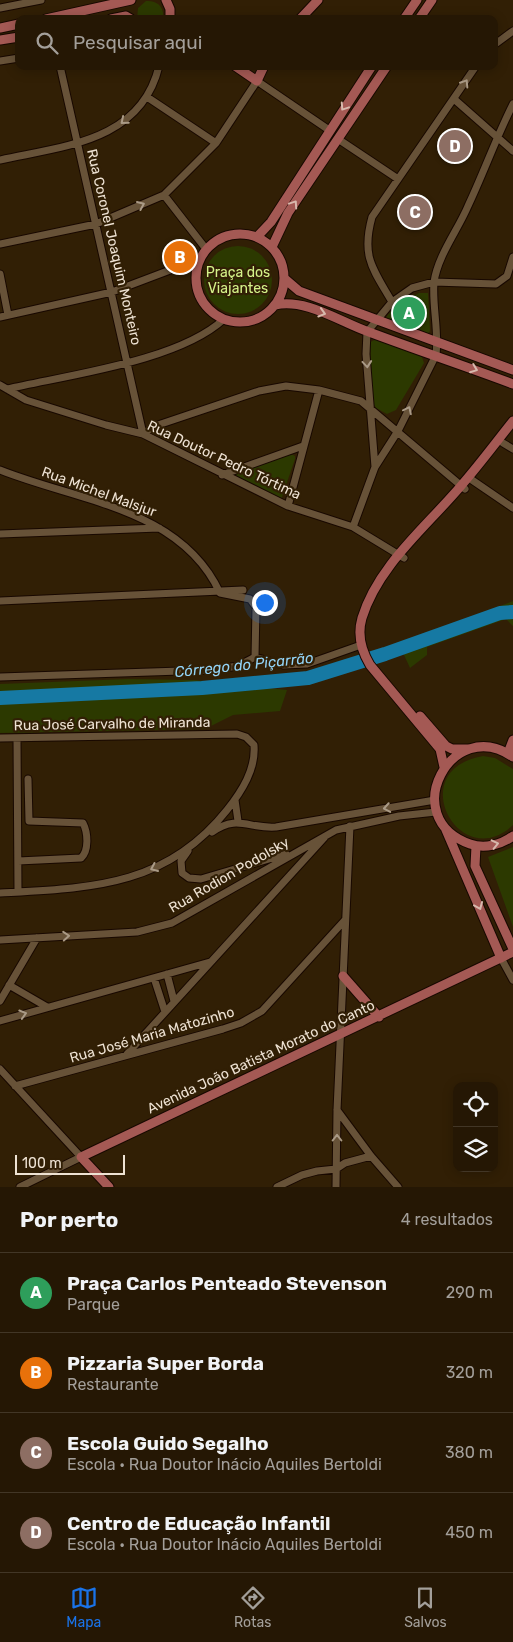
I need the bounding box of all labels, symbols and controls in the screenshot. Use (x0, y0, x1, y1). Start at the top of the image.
search box (15, 15, 498, 70)
icon: search (33, 29, 61, 57)
text: Pesquisar aqui (73, 31, 202, 54)
one-way arrow (459, 79, 468, 88)
one-way arrow (341, 101, 350, 110)
one-way arrow (121, 115, 130, 124)
pin: D (439, 127, 471, 165)
street label: Rua Coronel Joaquim Monteiro (83, 147, 145, 347)
pin: C (399, 193, 431, 231)
one-way arrow (136, 200, 145, 211)
one-way arrow (288, 201, 297, 210)
pin: B (164, 238, 196, 276)
park label: Praça dos Viajantes (206, 264, 270, 297)
pin: A (393, 294, 425, 332)
one-way arrow (317, 307, 325, 317)
one-way arrow (361, 360, 372, 368)
one-way arrow (469, 363, 478, 373)
one-way arrow (402, 406, 412, 415)
street label: Rua Doutor Pedro Tórtima (145, 417, 303, 503)
street label: Rua Michel Malsjur (39, 463, 159, 521)
your location (252, 590, 278, 616)
water label: Córrego do Piçarrão (173, 649, 315, 681)
street label: Rua José Carvalho de Miranda (14, 714, 210, 734)
one-way arrow (383, 802, 391, 812)
street label: Rua Rodion Podolsky (166, 833, 293, 916)
one-way arrow (490, 839, 499, 850)
one-way arrow (150, 862, 159, 873)
one-way arrow (473, 901, 484, 910)
one-way arrow (62, 930, 70, 941)
street label: Avenida João Batista Morato do Canto (145, 997, 377, 1117)
street label: Rua José Maria Matozinho (68, 1003, 236, 1067)
one-way arrow (19, 1010, 27, 1020)
map controls (453, 1082, 498, 1172)
button: locate (453, 1082, 498, 1127)
button: layers (453, 1127, 498, 1172)
one-way arrow (332, 1134, 342, 1142)
scale bar (15, 1152, 125, 1175)
text: 100 m (22, 1155, 62, 1172)
text: Por perto (20, 1207, 118, 1232)
text: 4 resultados (401, 1210, 493, 1229)
text: Praça Carlos Penteado Stevenson (67, 1272, 387, 1295)
text: A (30, 1283, 42, 1302)
text: 290 m (446, 1283, 493, 1302)
text: Parque (67, 1295, 120, 1314)
text: Pizzaria Super Borda (67, 1352, 264, 1375)
text: B (30, 1363, 42, 1382)
text: 320 m (446, 1363, 493, 1382)
text: Restaurante (67, 1375, 159, 1394)
text: Escola Guido Segalho (67, 1432, 269, 1455)
text: C (30, 1443, 42, 1462)
text: 380 m (445, 1443, 493, 1462)
text: Escola · Rua Doutor Inácio Aquiles Bertoldi (67, 1455, 382, 1474)
text: Centro de Educação Infantil (67, 1512, 330, 1535)
text: D (30, 1523, 42, 1542)
text: 450 m (445, 1523, 493, 1542)
text: Escola · Rua Doutor Inácio Aquiles Bertoldi (67, 1535, 382, 1554)
tab: Mapa (66, 1584, 101, 1631)
tab: Rotas (234, 1584, 271, 1631)
tab: Salvos (404, 1584, 447, 1631)

